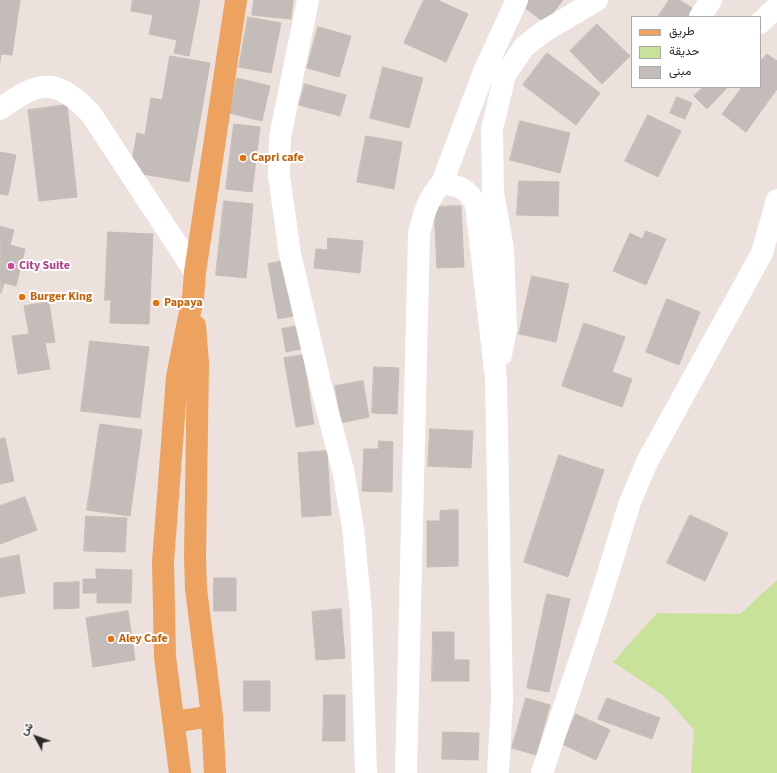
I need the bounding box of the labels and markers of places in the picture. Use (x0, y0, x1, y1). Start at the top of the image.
place label: Capri cafe (251, 151, 304, 165)
marker: Capri cafe (238, 153, 248, 163)
place label: City Suite (19, 259, 70, 273)
marker: City Suite (6, 261, 16, 271)
place label: Burger King (30, 290, 92, 304)
marker: Burger King (17, 292, 27, 302)
place label: Papaya (164, 296, 202, 310)
marker: Papaya (151, 298, 161, 308)
place label: Aley Cafe (119, 632, 168, 646)
marker: Aley Cafe (106, 634, 116, 644)

